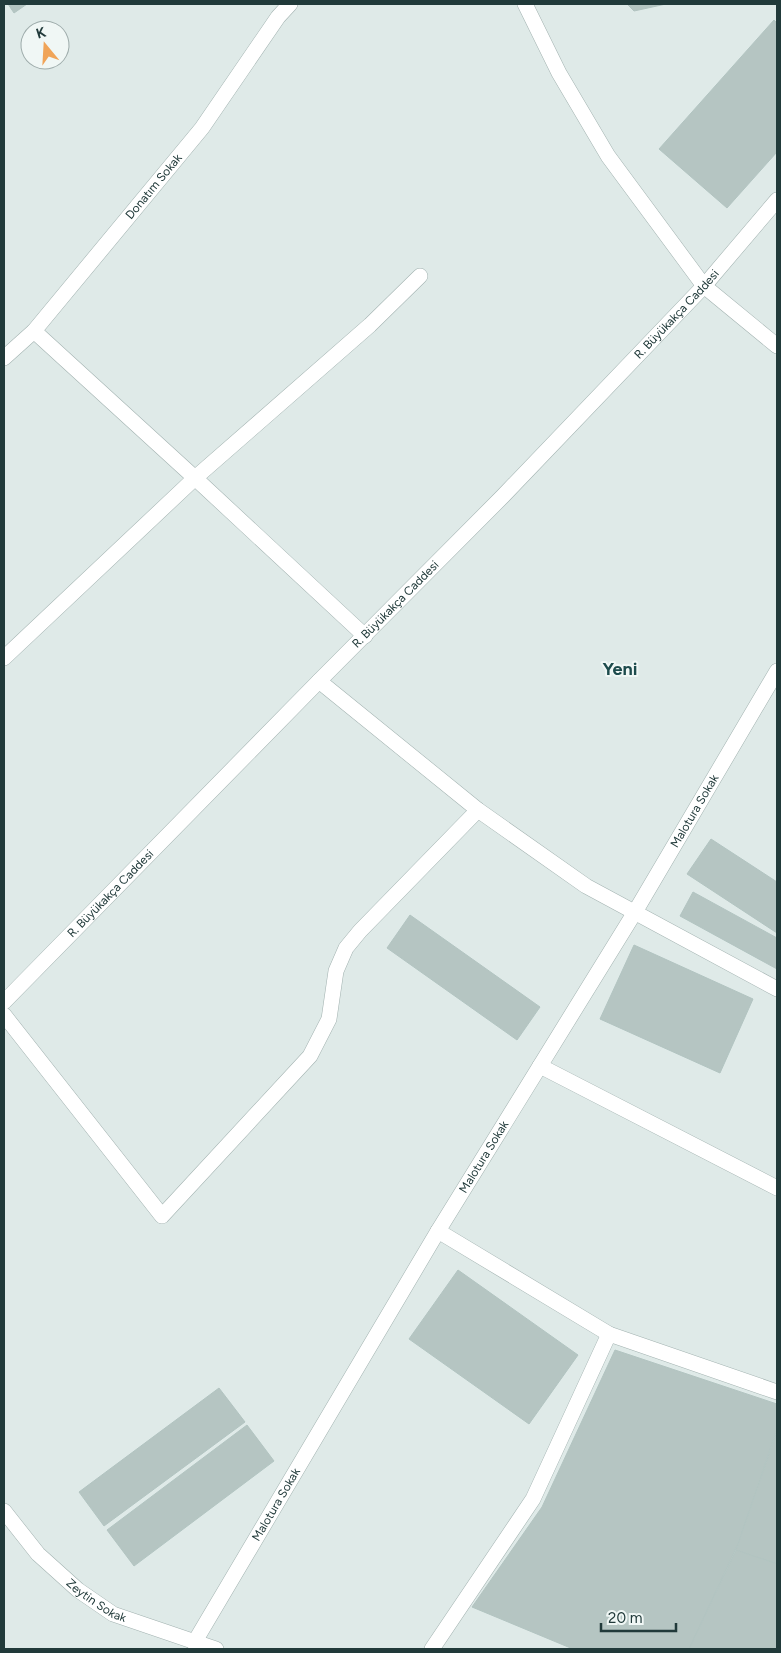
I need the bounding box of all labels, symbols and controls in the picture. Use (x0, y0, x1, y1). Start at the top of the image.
north arrow (20, 20, 70, 70)
text: K (34, 23, 49, 43)
street label: Donatım Sokak (123, 151, 185, 222)
street label: R. Büyükakça Caddesi (631, 267, 722, 362)
street label: R. Büyükakça Caddesi (349, 558, 442, 651)
district label: Yeni (602, 658, 638, 680)
street label: Malotura Sokak (668, 772, 722, 850)
street label: R. Büyükakça Caddesi (64, 847, 156, 940)
street label: Malotura Sokak (456, 1118, 511, 1196)
street label: Malotura Sokak (249, 1465, 303, 1543)
street label: Zeytin Sokak (63, 1576, 128, 1625)
scale bar (601, 1600, 676, 1632)
text: 20 m (608, 1609, 642, 1627)

